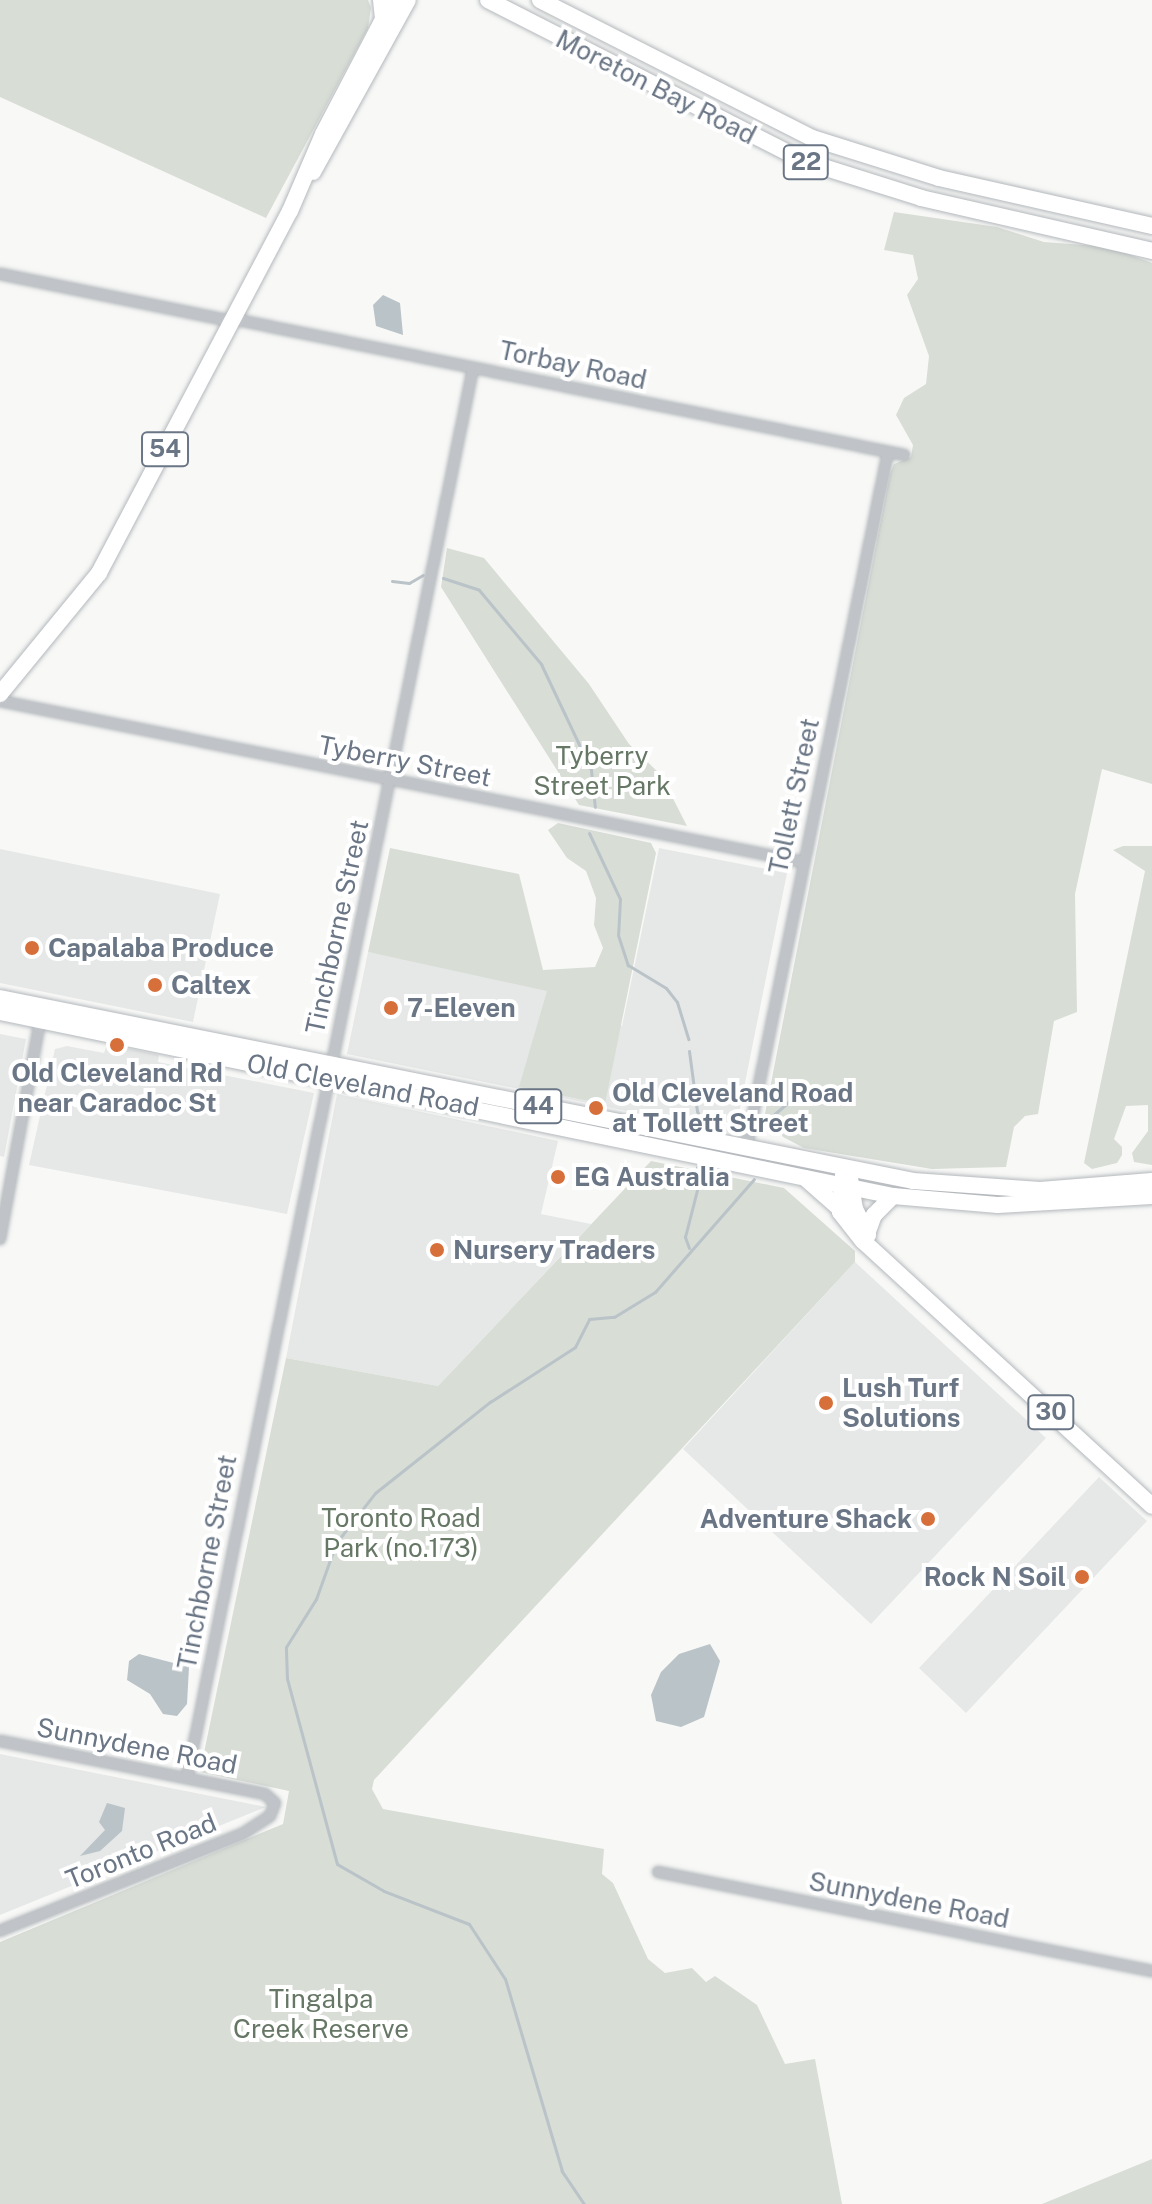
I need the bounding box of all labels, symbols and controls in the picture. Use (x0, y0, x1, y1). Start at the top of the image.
street label: Moreton Bay Road (551, 23, 761, 151)
road number: 22 (782, 142, 830, 182)
street label: Torbay Road (497, 334, 649, 396)
road number: 54 (141, 429, 189, 469)
street label: Tollett Street (762, 715, 826, 877)
street label: Tyberry Street (316, 729, 494, 793)
park label: Tyberry Street Park (533, 740, 671, 802)
street label: Tinchborne Street (299, 817, 375, 1037)
place label: Capalaba Produce (48, 932, 274, 964)
marker: Capalaba Produce (23, 939, 41, 957)
place label: Caltex (171, 969, 251, 1001)
marker: Caltex (146, 976, 164, 994)
place label: 7-Eleven (407, 992, 516, 1024)
marker: 7-Eleven (382, 999, 400, 1017)
marker: Old Cleveland Rd near Caradoc St (108, 1036, 126, 1054)
street label: Old Cleveland Road (244, 1047, 482, 1123)
place label: Old Cleveland Rd near Caradoc St (11, 1057, 223, 1118)
place label: Old Cleveland Road at Tollett Street (612, 1077, 853, 1138)
road number: 44 (514, 1086, 562, 1126)
marker: Old Cleveland Road at Tollett Street (587, 1099, 605, 1117)
place label: EG Australia (574, 1161, 730, 1193)
marker: EG Australia (549, 1168, 567, 1186)
place label: Nursery Traders (453, 1234, 656, 1266)
marker: Nursery Traders (428, 1241, 446, 1259)
place label: Lush Turf Solutions (842, 1372, 960, 1434)
road number: 30 (1027, 1392, 1075, 1432)
marker: Lush Turf Solutions (817, 1394, 835, 1412)
street label: Tinchborne Street (171, 1452, 243, 1672)
park label: Toronto Road Park (no.173) (321, 1502, 481, 1564)
place label: Adventure Shack (700, 1503, 912, 1535)
marker: Adventure Shack (919, 1510, 937, 1528)
place label: Rock N Soil (924, 1561, 1066, 1593)
marker: Rock N Soil (1073, 1568, 1091, 1586)
street label: Sunnydene Road (34, 1711, 240, 1781)
street label: Toronto Road (61, 1807, 221, 1895)
street label: Sunnydene Road (806, 1865, 1012, 1935)
park label: Tingalpa Creek Reserve (233, 1983, 409, 2044)

